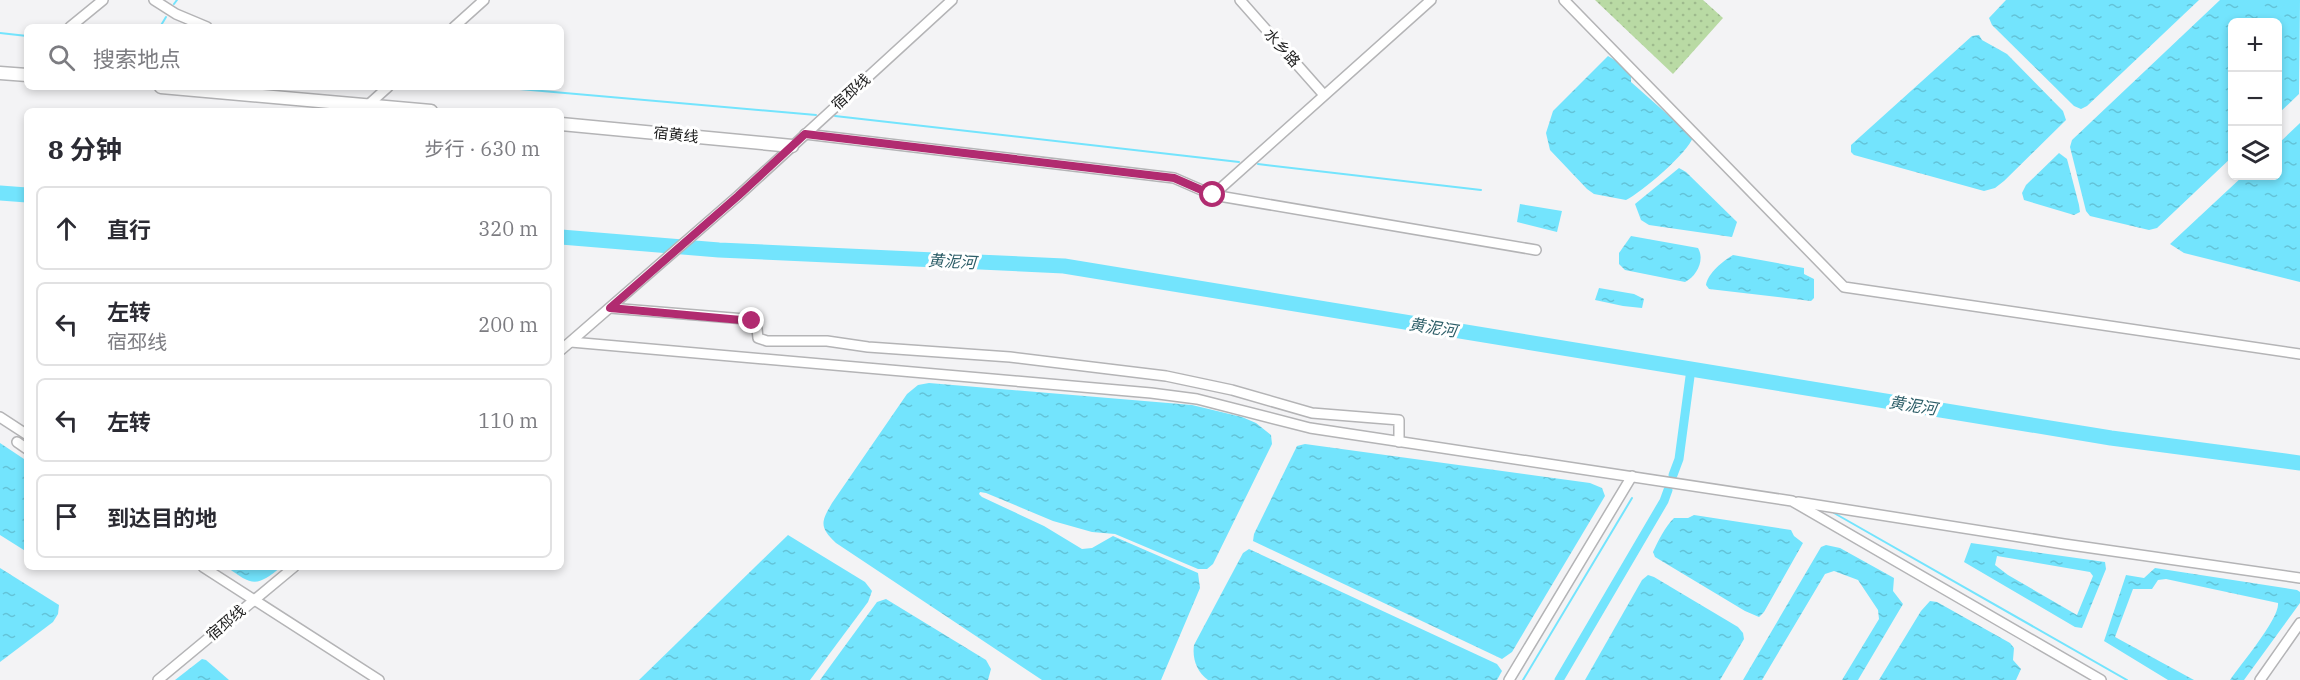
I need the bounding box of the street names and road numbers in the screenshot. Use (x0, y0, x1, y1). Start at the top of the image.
street label: 水乡路 (1260, 25, 1304, 71)
street label: 宿邳线 (828, 70, 874, 114)
street label: 宿黄线 (653, 123, 699, 146)
street label: 宿邳线 (202, 601, 249, 644)

